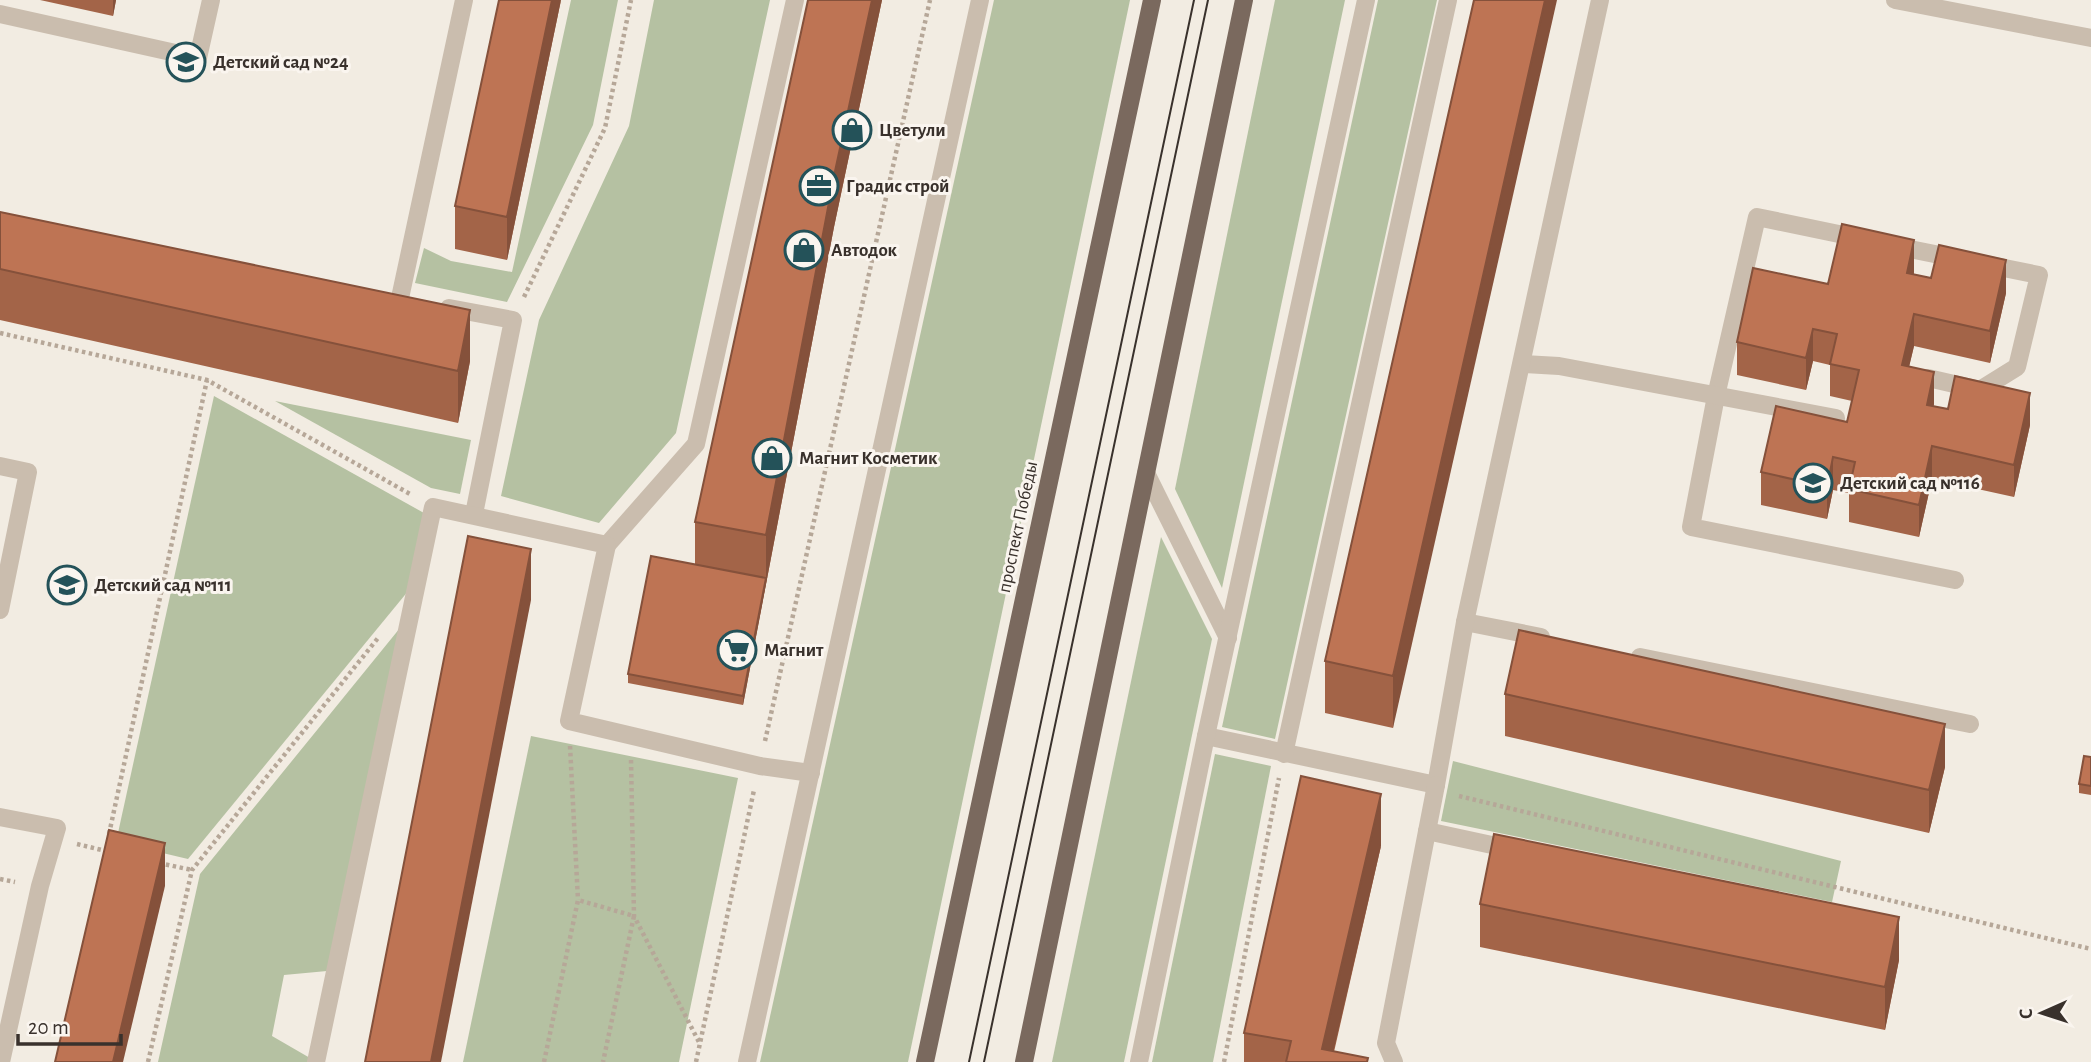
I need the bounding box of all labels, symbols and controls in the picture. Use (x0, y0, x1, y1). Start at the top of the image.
school or university icon: Детский сад №24 (165, 41, 207, 83)
place label: Детский сад №24 (213, 53, 349, 72)
shop icon: Цветули (831, 109, 873, 151)
place label: Цветули (879, 121, 946, 140)
office icon: Градис строй (798, 165, 840, 207)
place label: Градис строй (846, 177, 950, 196)
shop icon: Автодок (783, 229, 825, 271)
place label: Автодок (831, 241, 898, 260)
shop icon: Магнит Косметик (751, 437, 793, 479)
place label: Магнит Косметик (799, 449, 938, 468)
street label: проспект Победы (995, 459, 1041, 595)
school or university icon: Детский сад №116 (1792, 462, 1834, 504)
place label: Детский сад №116 (1840, 474, 1980, 493)
school or university icon: Детский сад №111 (46, 564, 88, 606)
place label: Детский сад №111 (94, 576, 232, 595)
supermarket icon: Магнит (716, 629, 758, 671)
place label: Магнит (764, 641, 824, 660)
north arrow (2007, 978, 2077, 1048)
scale bar (18, 1002, 121, 1046)
text: С (2017, 1008, 2036, 1020)
text: 20 m (28, 1017, 69, 1038)

